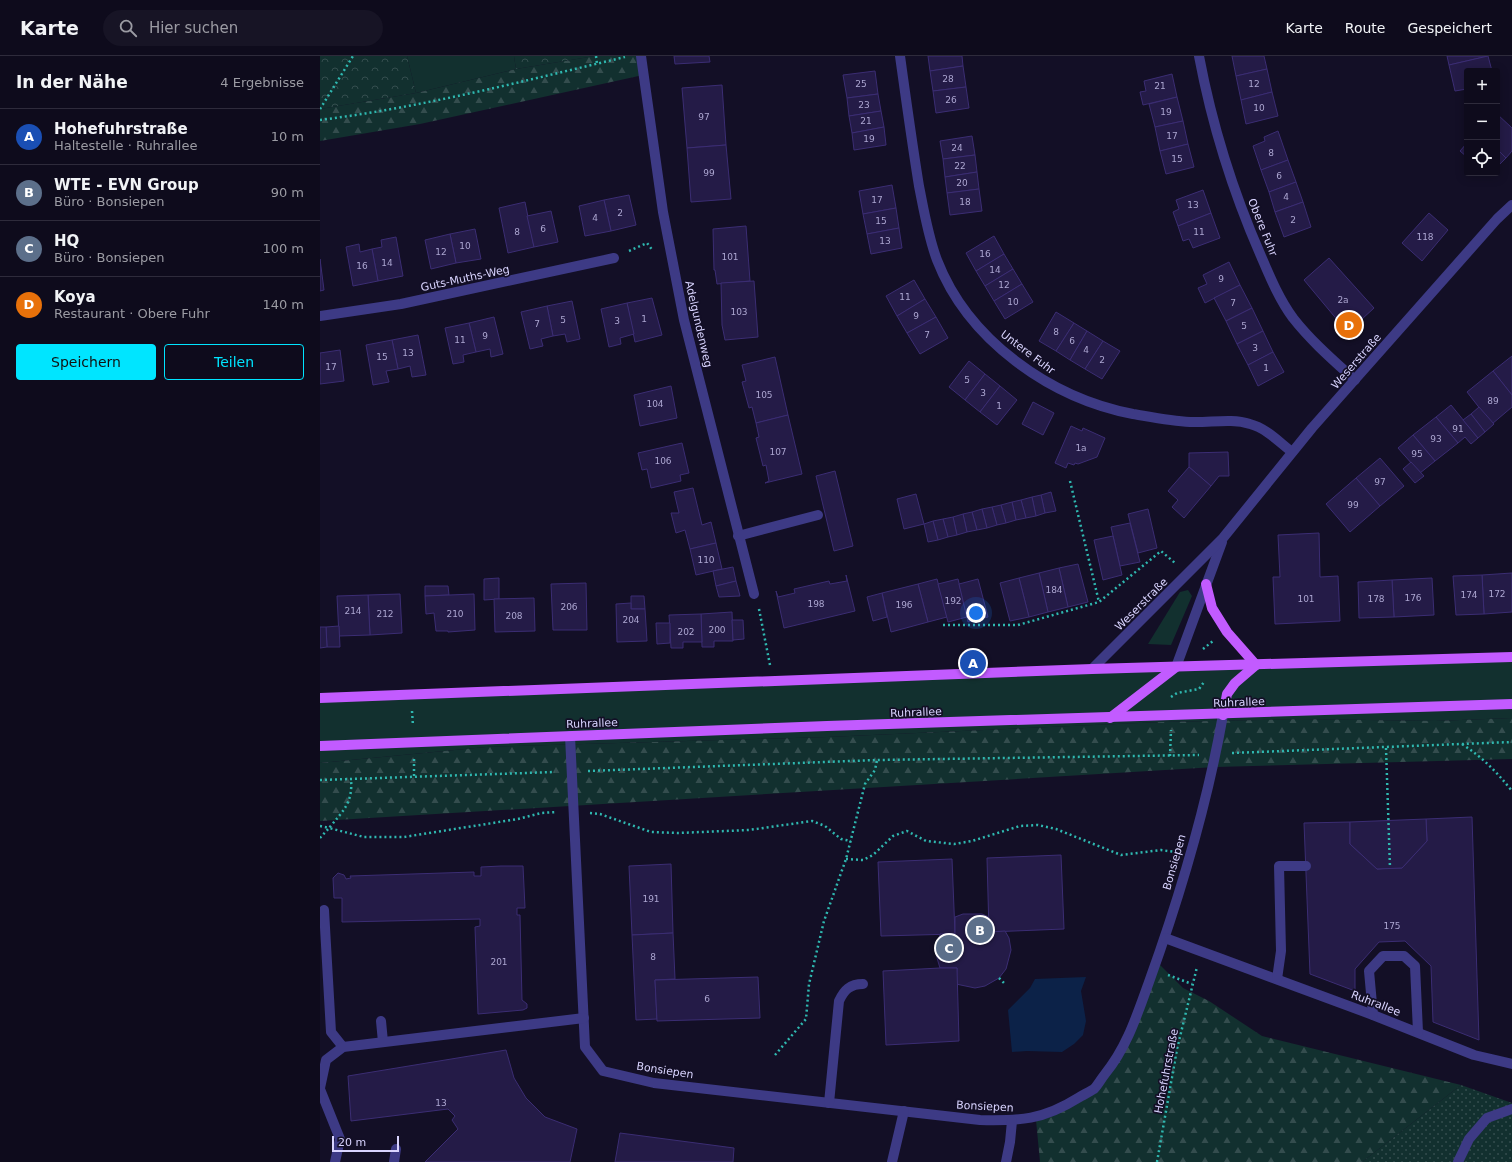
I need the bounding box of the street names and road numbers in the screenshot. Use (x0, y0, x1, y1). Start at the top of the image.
street label: Obere Fuhr (1245, 196, 1280, 258)
street label: Guts-Muths-Weg (419, 263, 511, 294)
street label: Adelgundenweg (682, 280, 715, 369)
street label: Untere Fuhr (998, 328, 1058, 377)
street label: Weserstraße (1329, 331, 1384, 392)
street label: Weserstraße (1112, 575, 1171, 633)
street label: Ruhrallee (1213, 695, 1265, 710)
street label: Ruhrallee (890, 705, 942, 720)
street label: Ruhrallee (566, 716, 618, 731)
street label: Bonsiepen (1160, 833, 1189, 892)
street label: Ruhrallee (1349, 988, 1403, 1019)
street label: Hohefuhrstraße (1152, 1027, 1181, 1115)
street label: Bonsiepen (635, 1060, 694, 1081)
street label: Bonsiepen (956, 1099, 1014, 1114)

